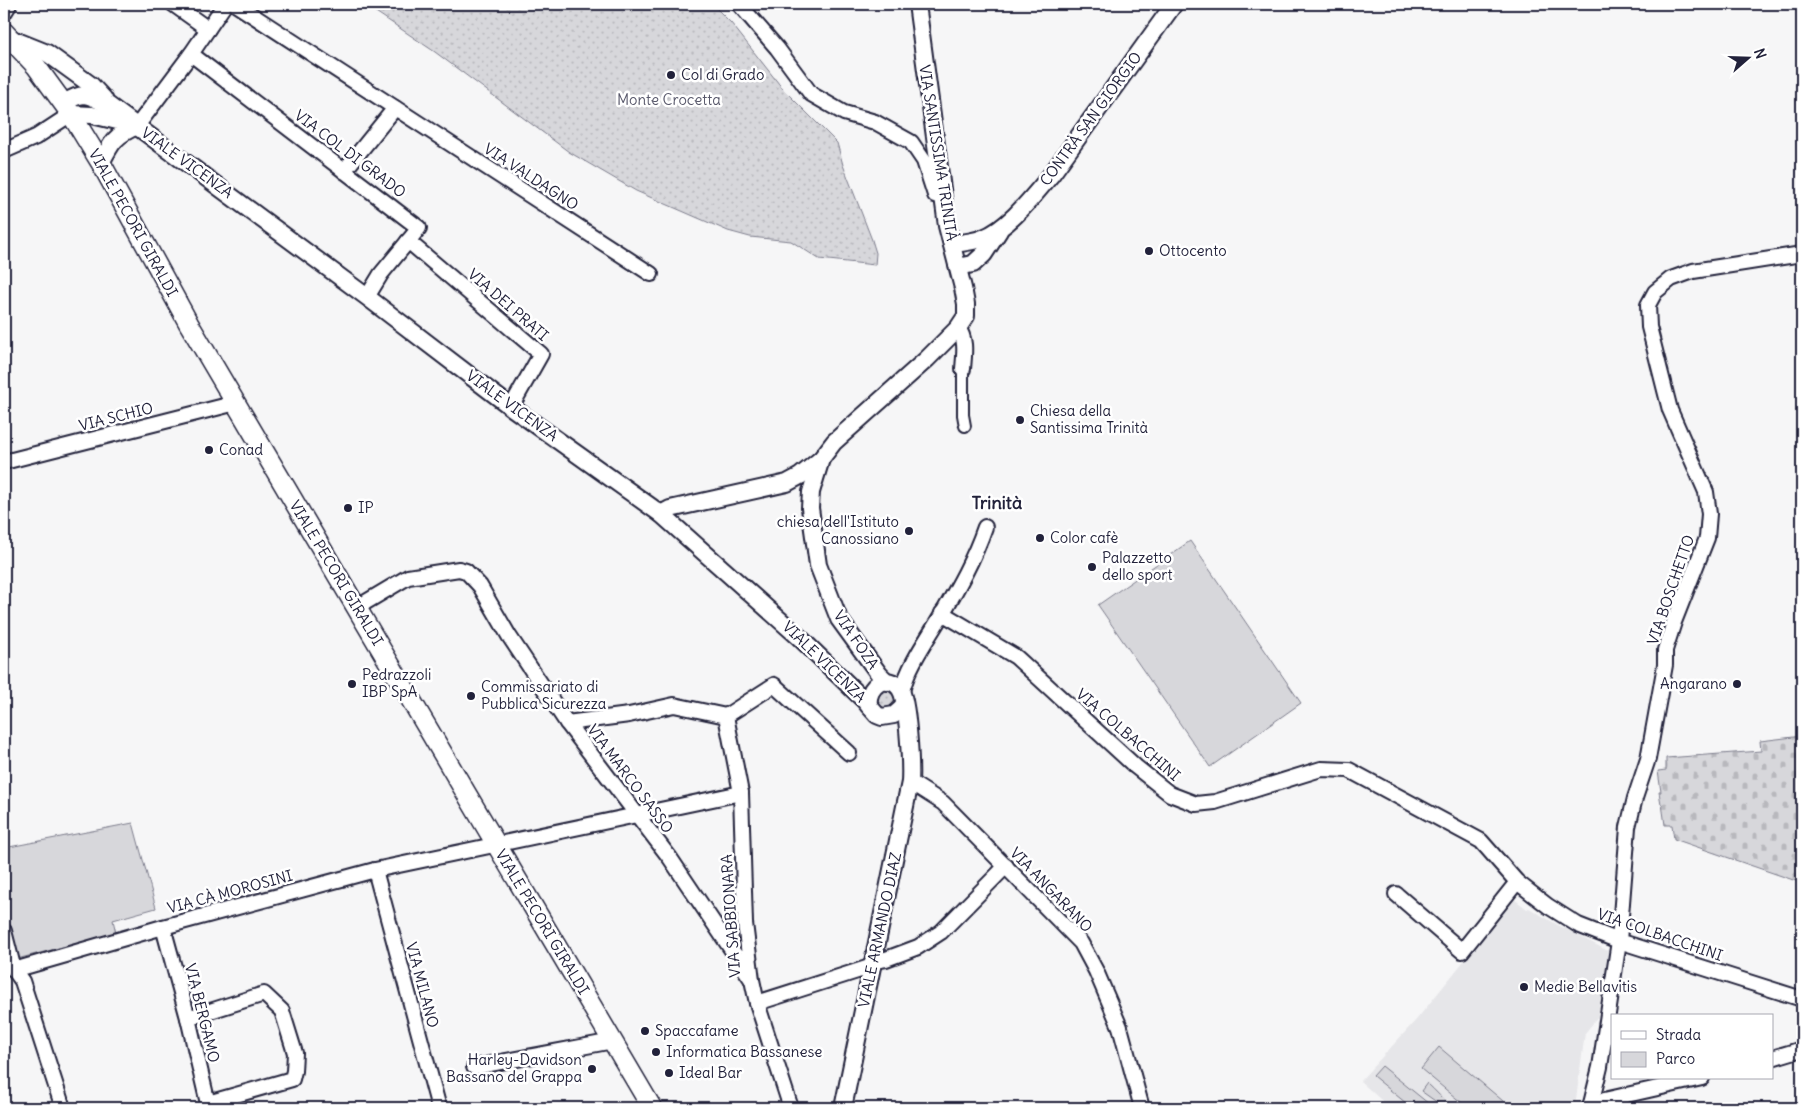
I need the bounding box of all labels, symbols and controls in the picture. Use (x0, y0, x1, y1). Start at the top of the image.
north arrow (1724, 32, 1774, 82)
text: N (1750, 46, 1770, 61)
street label: CONTRÀ SAN GIORGIO (1036, 48, 1146, 189)
street label: VIA SANTISSIMA TRINITÀ (915, 63, 962, 243)
place label: Col di Grado (681, 65, 764, 84)
marker: Col di Grado (665, 69, 677, 81)
park label: Monte Crocetta (617, 90, 721, 109)
street label: VIA COL DI GRADO (291, 105, 410, 202)
street label: VIALE VICENZA (138, 123, 237, 202)
street label: VIA VALDAGNO (480, 139, 582, 214)
street label: VIALE PECORI GIRALDI (85, 145, 182, 300)
place label: Ottocento (1159, 241, 1227, 260)
marker: Ottocento (1143, 245, 1155, 257)
street label: VIA DEI PRATI (464, 264, 553, 345)
street label: VIALE VICENZA (463, 366, 562, 445)
street label: VIA SCHIO (77, 398, 155, 435)
place label: Chiesa della Santissima Trinità (1030, 401, 1149, 437)
marker: Chiesa della Santissima Trinità (1014, 414, 1026, 426)
place label: Conad (219, 440, 263, 459)
marker: Conad (203, 444, 215, 456)
district label: Trinità (972, 491, 1022, 514)
street label: VIALE PECORI GIRALDI (286, 497, 387, 649)
place label: IP (358, 498, 374, 517)
marker: IP (342, 502, 354, 514)
place label: chiesa dell'Istituto Canossiano (777, 512, 899, 548)
marker: chiesa dell'Istituto Canossiano (903, 525, 915, 537)
place label: Color cafè (1050, 528, 1118, 547)
marker: Color cafè (1034, 532, 1046, 544)
street label: VIA BOSCHETTO (1643, 532, 1698, 647)
place label: Palazzetto dello sport (1102, 548, 1173, 584)
marker: Palazzetto dello sport (1086, 561, 1098, 573)
street label: VIA FOZA (830, 607, 883, 673)
street label: VIALE VICENZA (779, 617, 870, 707)
place label: Pedrazzoli IBP SpA (362, 665, 431, 701)
place label: Angarano (1660, 674, 1727, 693)
place label: Commissariato di Pubblica Sicurezza (481, 677, 607, 713)
marker: Pedrazzoli IBP SpA (346, 678, 358, 690)
marker: Angarano (1731, 678, 1743, 690)
street label: VIA COLBACCHINI (1072, 684, 1184, 785)
marker: Commissariato di Pubblica Sicurezza (465, 690, 477, 702)
street label: VIA MARCO SASSO (583, 721, 678, 837)
street label: VIA ANGARANO (1006, 843, 1097, 936)
street label: VIALE PECORI GIRALDI (492, 846, 593, 998)
street label: VIALE ARMANDO DIAZ (854, 850, 905, 1009)
street label: VIA SABBIONARA (717, 853, 744, 978)
street label: VIA CÀ MOROSINI (165, 866, 295, 917)
street label: VIA COLBACCHINI (1595, 904, 1725, 965)
street label: VIA MILANO (402, 940, 443, 1030)
street label: VIA BERGAMO (181, 961, 224, 1064)
place label: Medie Bellavitis (1534, 977, 1637, 996)
marker: Medie Bellavitis (1518, 981, 1530, 993)
legend (1611, 1014, 1774, 1080)
place label: Spaccafame (655, 1021, 738, 1040)
marker: Spaccafame (639, 1025, 651, 1037)
text: Strada (1656, 1025, 1701, 1044)
place label: Informatica Bassanese (666, 1042, 822, 1061)
marker: Informatica Bassanese (650, 1046, 662, 1058)
text: Parco (1656, 1049, 1695, 1068)
place label: Harley-Davidson Bassano del Grappa (446, 1050, 582, 1086)
marker: Harley-Davidson Bassano del Grappa (586, 1063, 598, 1075)
place label: Ideal Bar (679, 1063, 742, 1082)
marker: Ideal Bar (663, 1067, 675, 1079)

